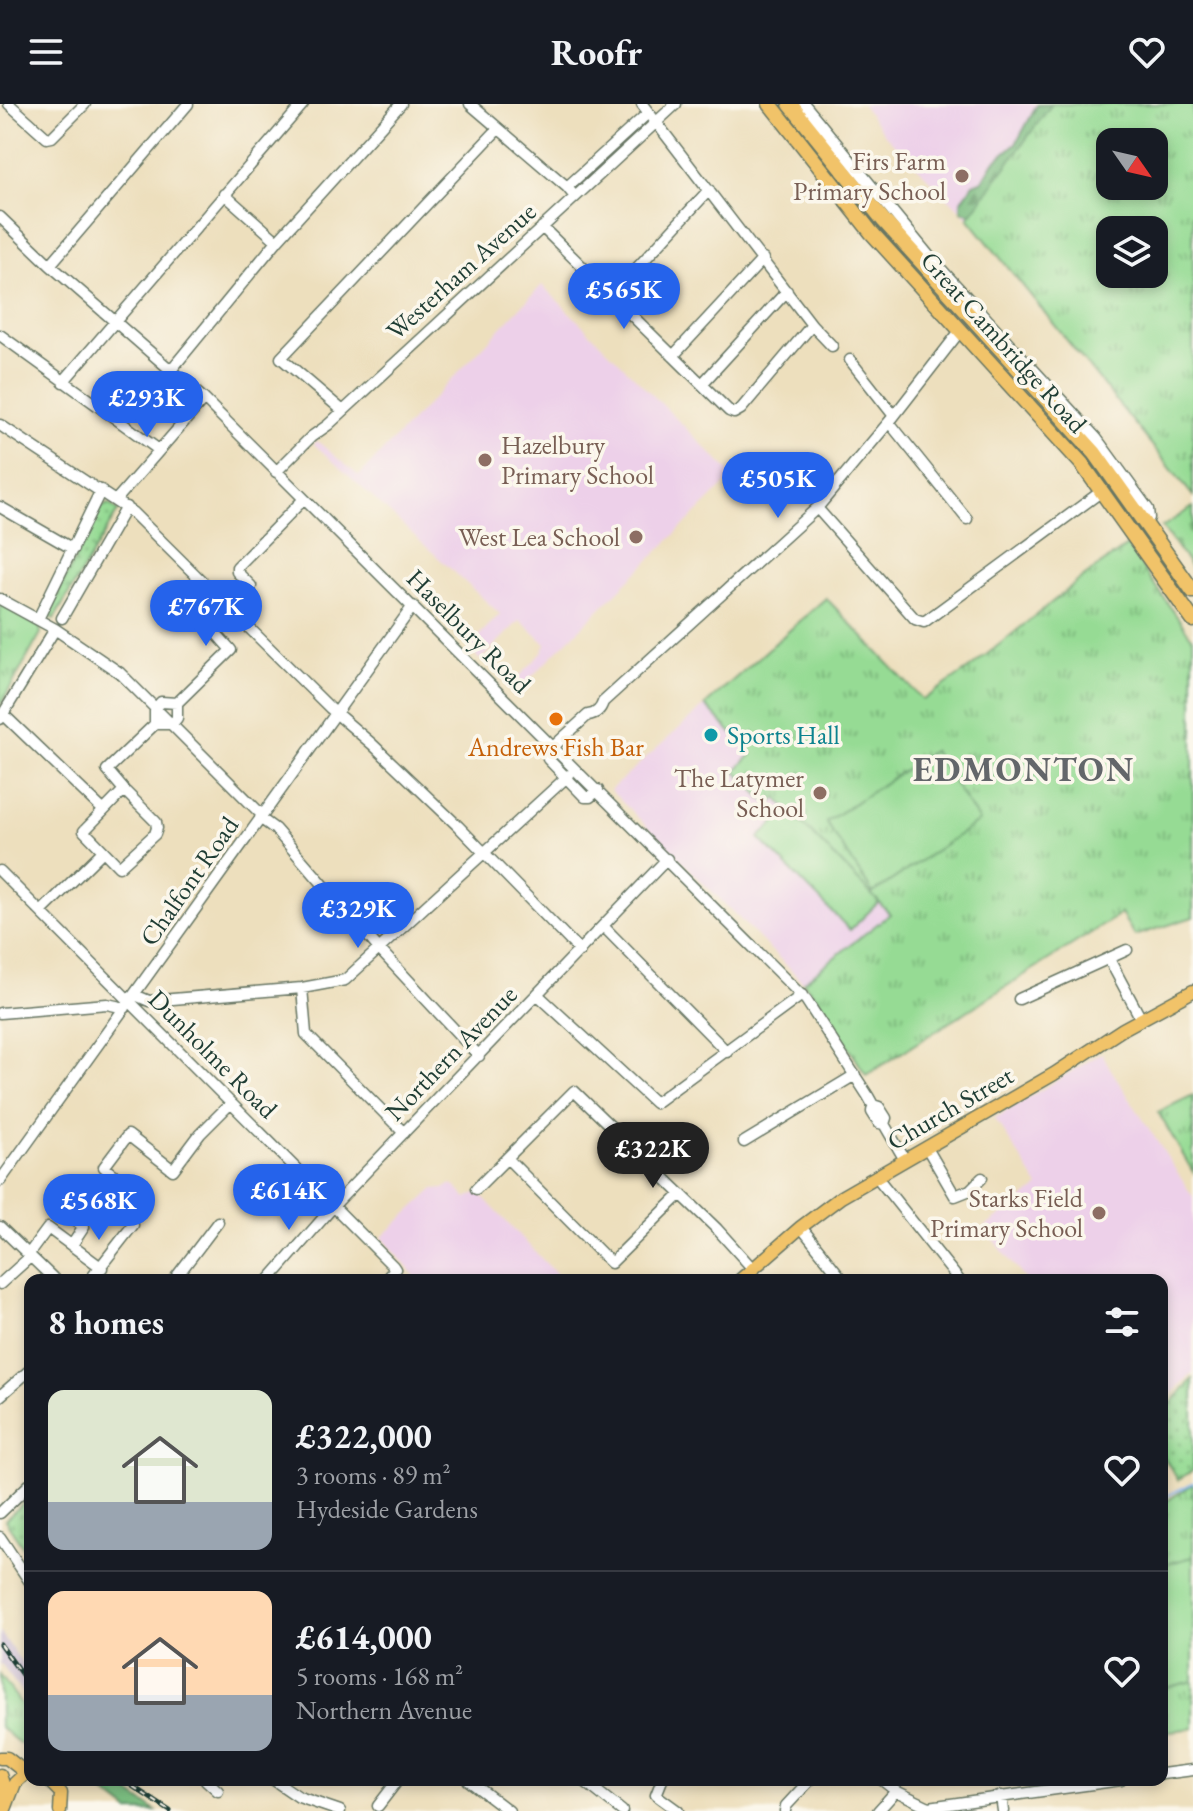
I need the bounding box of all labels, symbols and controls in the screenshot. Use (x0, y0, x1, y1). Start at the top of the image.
text: Roofr (551, 29, 642, 76)
icon: menu (24, 30, 68, 74)
icon: heart (1125, 30, 1169, 74)
north arrow (1096, 128, 1168, 200)
map controls (1096, 128, 1168, 288)
place label: Firs Farm Primary School (793, 144, 946, 208)
marker: Firs Farm Primary School (953, 167, 971, 185)
street label: Westerham Avenue (379, 195, 543, 347)
button: layers (1096, 216, 1168, 288)
street label: Great Cambridge Road (913, 244, 1095, 441)
pin: £565K (568, 263, 680, 331)
text: £565K (586, 272, 662, 306)
pin: £293K (91, 371, 203, 439)
text: £293K (109, 380, 185, 414)
place label: Hazelbury Primary School (501, 428, 654, 492)
marker: Hazelbury Primary School (476, 451, 494, 469)
pin: £505K (722, 452, 834, 520)
text: £505K (740, 461, 816, 495)
place label: West Lea School (458, 520, 620, 554)
marker: West Lea School (627, 528, 645, 546)
street label: Haselbury Road (399, 561, 539, 701)
pin: £767K (150, 580, 262, 648)
text: £767K (168, 589, 244, 623)
marker: Andrews Fish Bar (547, 710, 565, 728)
place label: Sports Hall (727, 718, 840, 752)
marker: Sports Hall (702, 726, 720, 744)
place label: Andrews Fish Bar (467, 730, 644, 764)
district label: EDMONTON (913, 747, 1135, 791)
place label: The Latymer School (674, 761, 804, 825)
marker: The Latymer School (811, 784, 829, 802)
street label: Chalfont Road (132, 809, 247, 952)
pin: £329K (302, 882, 414, 950)
text: £329K (320, 891, 396, 925)
street label: Northern Avenue (378, 978, 524, 1128)
street label: Dunholme Road (141, 982, 285, 1126)
street label: Church Street (881, 1058, 1019, 1158)
pin: £322K (597, 1122, 709, 1190)
text: £322K (615, 1131, 691, 1165)
pin: £614K (233, 1164, 345, 1232)
text: £614K (251, 1173, 327, 1207)
pin: £568K (43, 1174, 155, 1242)
place label: Starks Field Primary School (930, 1181, 1084, 1245)
text: £568K (61, 1183, 137, 1217)
marker: Starks Field Primary School (1090, 1204, 1108, 1222)
text: 8 homes (48, 1300, 164, 1344)
icon: filters (1100, 1300, 1144, 1344)
text: £322,000 (296, 1414, 432, 1458)
icon: home (112, 1422, 208, 1518)
icon: heart (1100, 1448, 1144, 1492)
text: 3 rooms · 89 m² (296, 1458, 451, 1492)
text: Hydeside Gardens (296, 1492, 478, 1526)
text: £614,000 (296, 1615, 432, 1659)
icon: home (112, 1623, 208, 1719)
icon: heart (1100, 1649, 1144, 1693)
text: 5 rooms · 168 m² (296, 1659, 463, 1693)
text: Northern Avenue (296, 1693, 472, 1727)

